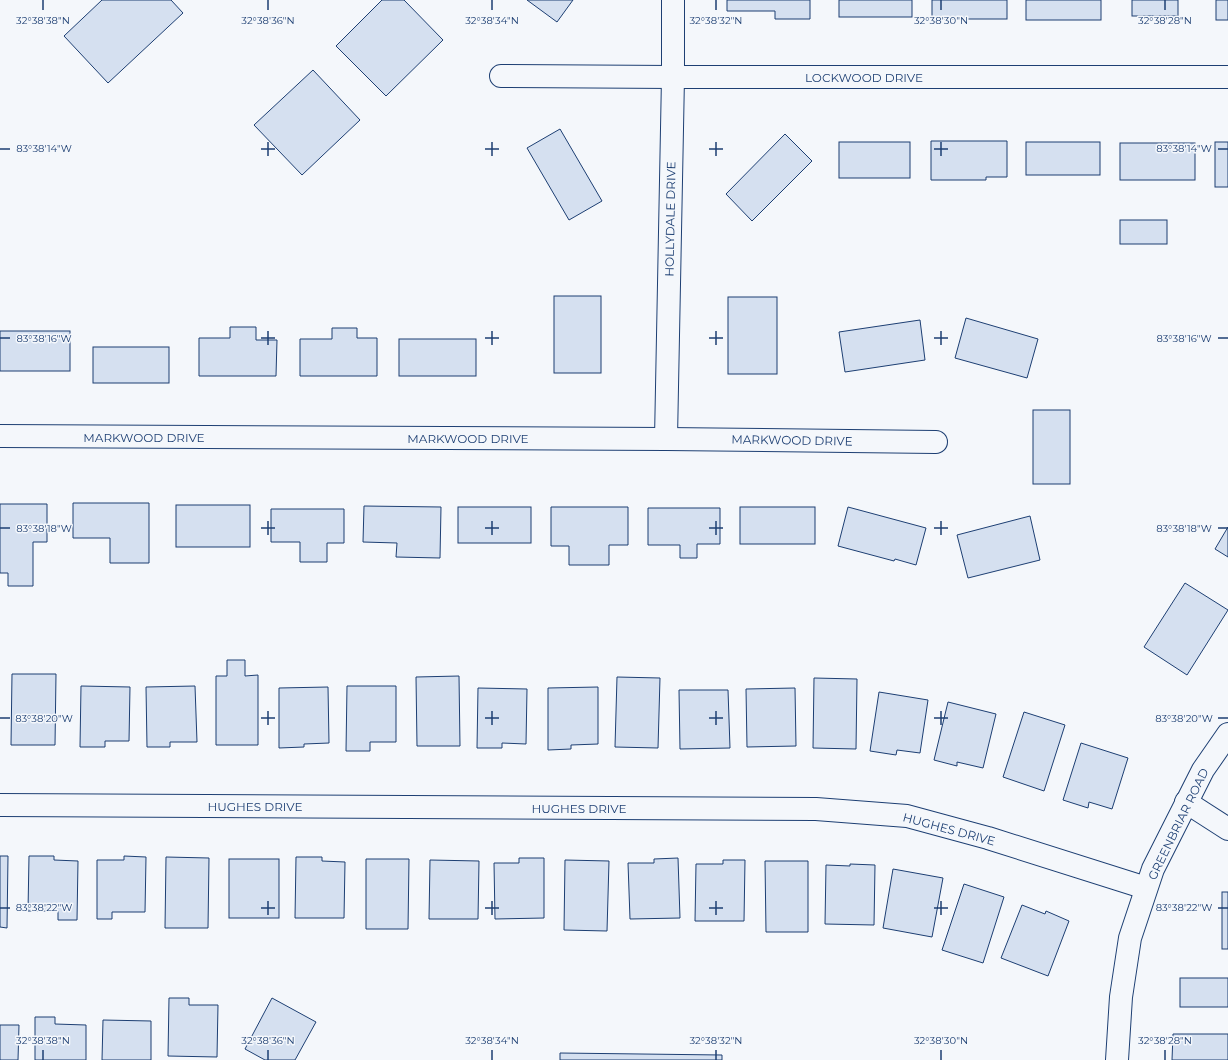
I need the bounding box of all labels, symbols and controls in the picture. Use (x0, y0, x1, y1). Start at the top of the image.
text: 32°38'38"N (16, 14, 70, 27)
text: 32°38'36"N (241, 14, 295, 27)
text: 32°38'34"N (465, 14, 519, 27)
text: 32°38'32"N (690, 14, 743, 27)
text: 32°38'30"N (914, 14, 968, 27)
text: 32°38'28"N (1138, 14, 1192, 27)
street label: LOCKWOOD DRIVE (805, 70, 923, 85)
text: 83°38'14"W (16, 142, 72, 155)
text: 83°38'14"W (1156, 142, 1212, 155)
street label: HOLLYDALE DRIVE (661, 161, 679, 277)
text: 83°38'16"W (16, 332, 72, 345)
text: 83°38'16"W (1156, 332, 1212, 345)
street label: MARKWOOD DRIVE (83, 430, 205, 445)
street label: MARKWOOD DRIVE (407, 431, 529, 446)
street label: MARKWOOD DRIVE (731, 431, 853, 449)
text: 83°38'18"W (16, 522, 72, 535)
text: 83°38'18"W (1156, 522, 1212, 535)
text: 83°38'20"W (15, 712, 73, 725)
text: 83°38'20"W (1155, 712, 1213, 725)
street label: GREENBRIAR ROAD (1144, 766, 1212, 882)
street label: HUGHES DRIVE (207, 799, 303, 814)
street label: HUGHES DRIVE (531, 801, 627, 816)
street label: HUGHES DRIVE (901, 809, 997, 849)
text: 83°38'22"W (16, 901, 72, 914)
text: 83°38'22"W (1156, 901, 1212, 914)
text: 32°38'38"N (16, 1034, 70, 1047)
text: 32°38'36"N (241, 1034, 295, 1047)
text: 32°38'34"N (465, 1034, 519, 1047)
text: 32°38'32"N (690, 1034, 743, 1047)
text: 32°38'30"N (914, 1034, 968, 1047)
text: 32°38'28"N (1138, 1034, 1192, 1047)

